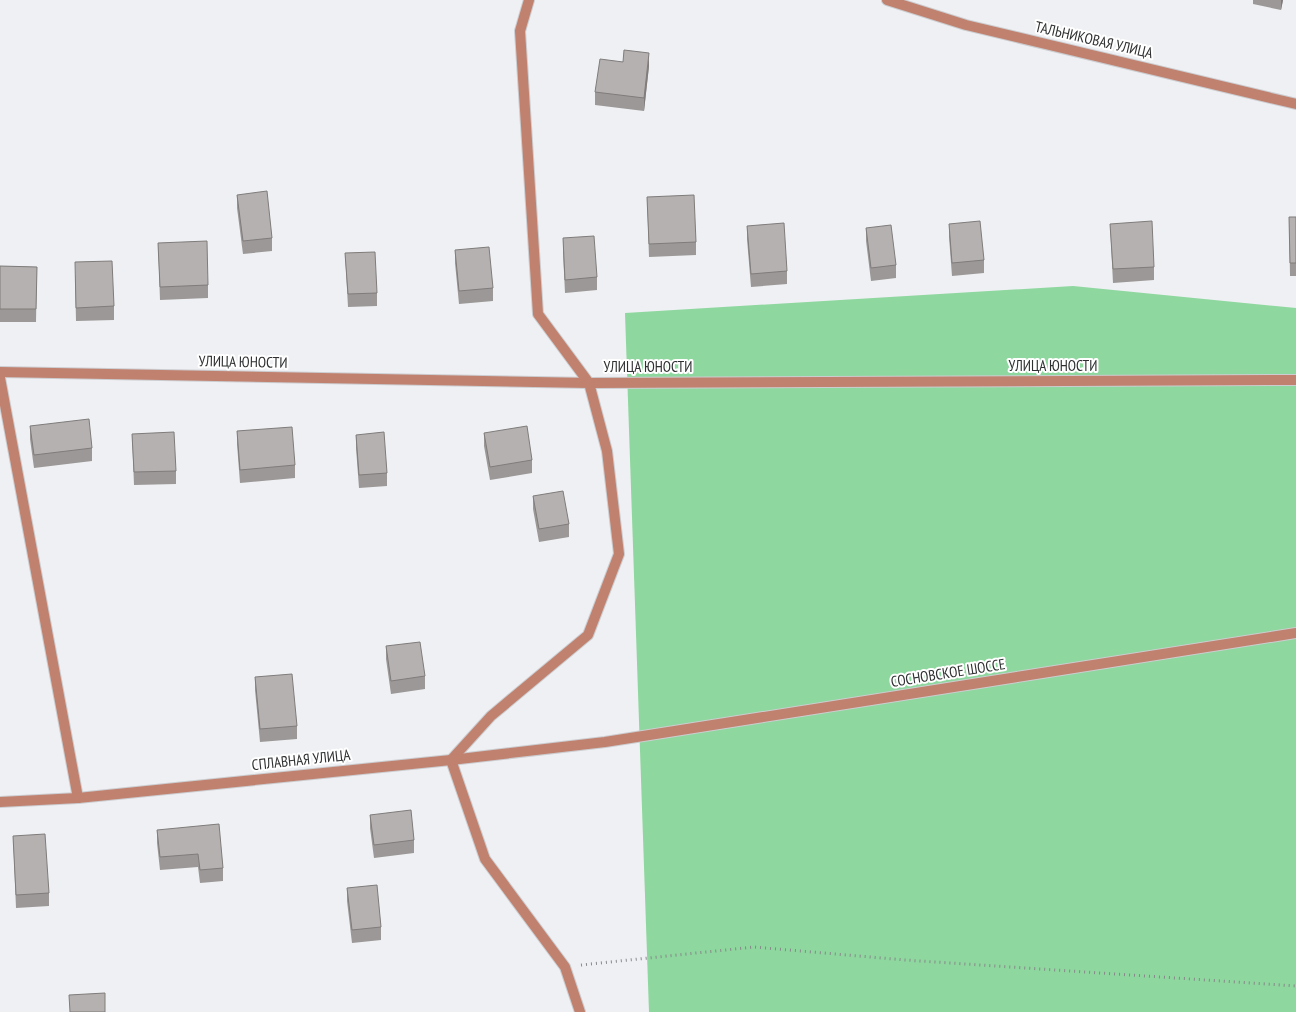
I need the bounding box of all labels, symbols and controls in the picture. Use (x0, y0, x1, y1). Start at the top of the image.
street label: ТАЛЬНИКОВАЯ УЛИЦА (1033, 17, 1156, 63)
street label: УЛИЦА ЮНОСТИ (198, 351, 288, 372)
street label: УЛИЦА ЮНОСТИ (1009, 356, 1097, 375)
street label: УЛИЦА ЮНОСТИ (604, 357, 692, 376)
street label: СОСНОВСКОЕ ШОССЕ (889, 654, 1006, 691)
street label: СПЛАВНАЯ УЛИЦА (251, 745, 352, 774)

